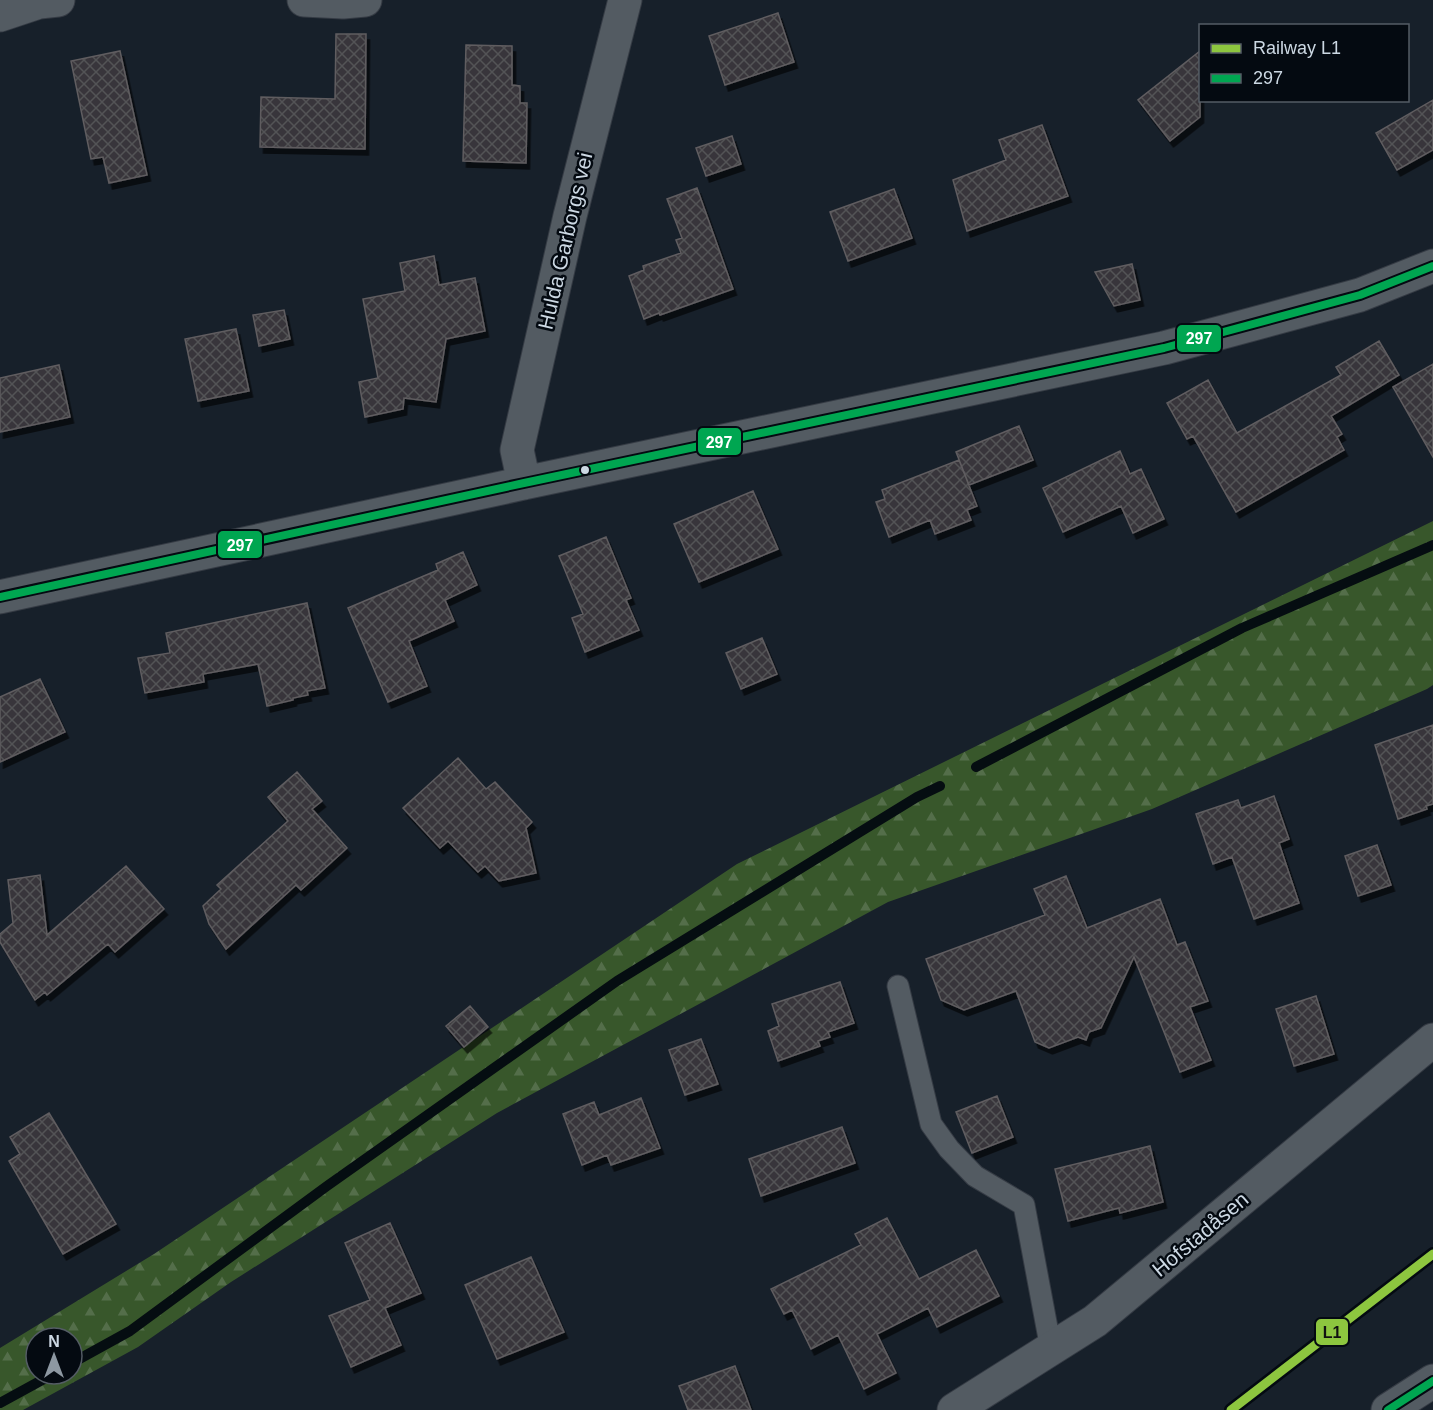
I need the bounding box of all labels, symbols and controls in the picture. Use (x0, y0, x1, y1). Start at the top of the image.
legend (1199, 24, 1409, 102)
text: Railway L1 (1253, 38, 1341, 58)
text: 297 (1253, 68, 1283, 88)
street label: Hulda Garborgs vei (533, 150, 597, 332)
line badge: 297 (1176, 324, 1222, 353)
text: 297 (1186, 330, 1212, 347)
line badge: 297 (697, 427, 742, 456)
text: 297 (706, 434, 732, 451)
unlabelled marker (579, 464, 591, 476)
line badge: 297 (217, 530, 263, 559)
text: 297 (227, 537, 253, 554)
street label: Hofstadåsen (1147, 1187, 1253, 1281)
line badge: L1 (1315, 1318, 1349, 1346)
text: L1 (1323, 1324, 1341, 1341)
north arrow (24, 1326, 84, 1386)
text: N (48, 1333, 60, 1350)

